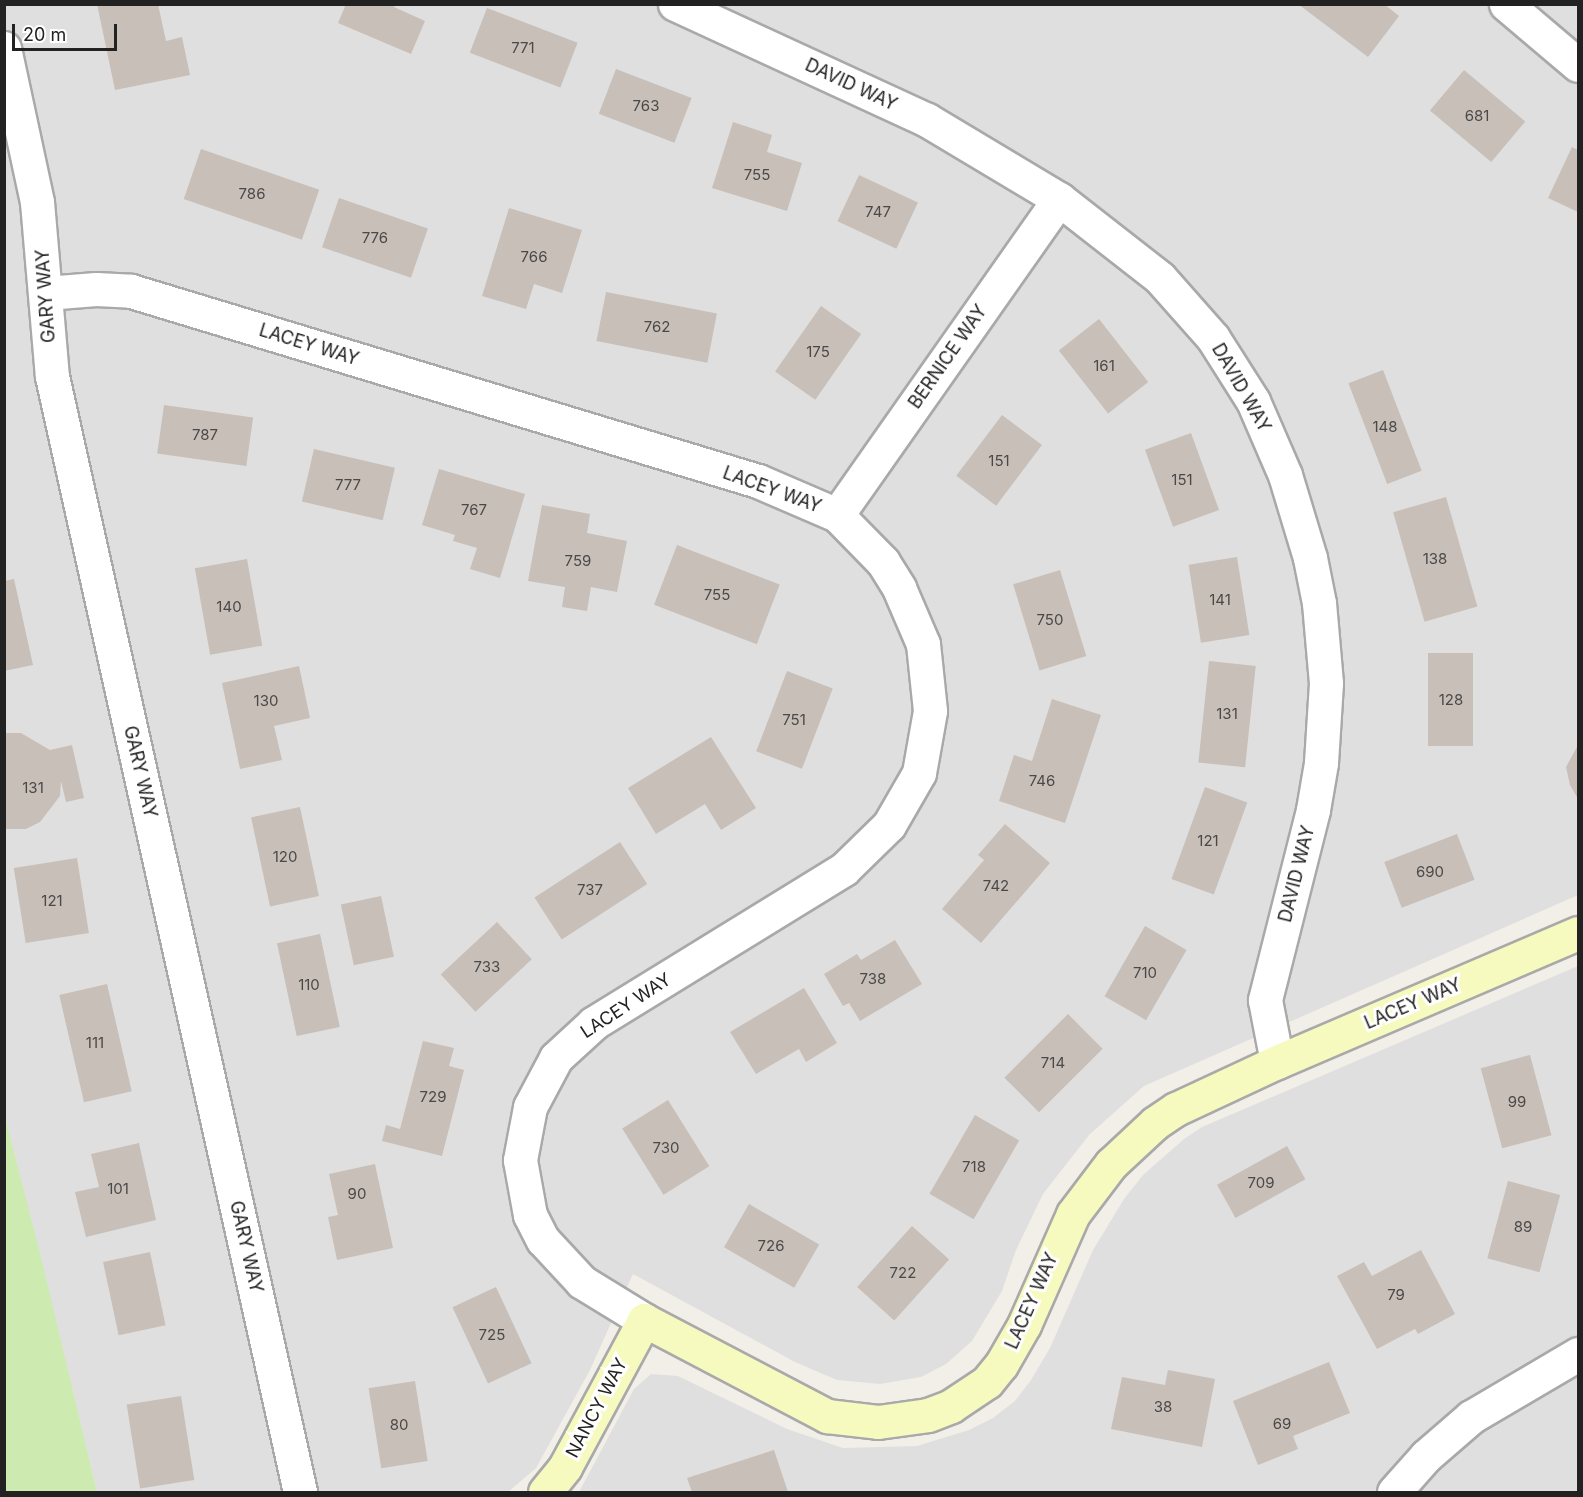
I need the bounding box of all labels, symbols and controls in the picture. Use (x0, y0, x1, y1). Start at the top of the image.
scale bar (15, 12, 120, 50)
text: 20 m (23, 24, 66, 45)
house number: 771 (511, 39, 535, 57)
street label: DAVID WAY (802, 54, 900, 116)
house number: 763 (633, 97, 659, 115)
house number: 681 (1465, 107, 1489, 125)
house number: 755 (744, 166, 770, 184)
house number: 786 (239, 185, 265, 203)
house number: 747 (865, 203, 891, 221)
house number: 776 (362, 229, 388, 247)
street label: GARY WAY (32, 248, 60, 344)
house number: 766 (521, 248, 547, 266)
street label: BERNICE WAY (904, 301, 992, 413)
house number: 762 (644, 318, 670, 336)
street label: LACEY WAY (256, 320, 362, 370)
street label: DAVID WAY (1207, 340, 1275, 436)
house number: 175 (806, 343, 830, 361)
house number: 161 (1093, 357, 1115, 375)
house number: 148 (1372, 418, 1398, 436)
house number: 787 (192, 426, 218, 444)
house number: 151 (988, 452, 1010, 470)
street label: LACEY WAY (720, 462, 824, 518)
house number: 151 (1171, 471, 1193, 489)
house number: 777 (335, 476, 361, 494)
house number: 767 (461, 501, 487, 519)
house number: 138 (1423, 550, 1447, 568)
house number: 759 (565, 552, 591, 570)
house number: 755 (704, 586, 730, 604)
house number: 141 (1209, 591, 1231, 609)
house number: 140 (216, 598, 242, 616)
house number: 750 (1037, 611, 1063, 629)
house number: 128 (1439, 691, 1463, 709)
house number: 130 (254, 692, 278, 710)
house number: 131 (1216, 705, 1238, 723)
house number: 751 (782, 711, 806, 729)
street label: GARY WAY (119, 724, 161, 820)
house number: 746 (1029, 772, 1055, 790)
house number: 131 (22, 779, 44, 797)
street label: DAVID WAY (1275, 823, 1319, 925)
house number: 121 (1197, 832, 1219, 850)
house number: 120 (273, 848, 297, 866)
house number: 690 (1416, 863, 1444, 881)
house number: 742 (983, 877, 1009, 895)
house number: 737 (577, 881, 603, 899)
house number: 121 (41, 892, 63, 910)
house number: 733 (474, 958, 500, 976)
house number: 710 (1133, 964, 1157, 982)
street label: LACEY WAY (577, 969, 675, 1043)
house number: 738 (860, 970, 886, 988)
street label: LACEY WAY (1361, 974, 1465, 1034)
house number: 110 (298, 976, 320, 994)
house number: 111 (86, 1034, 104, 1052)
house number: 714 (1041, 1054, 1065, 1072)
house number: 729 (420, 1088, 446, 1106)
house number: 99 (1508, 1093, 1526, 1111)
house number: 730 (653, 1139, 679, 1157)
house number: 718 (962, 1158, 986, 1176)
house number: 709 (1247, 1174, 1275, 1192)
house number: 101 (107, 1180, 129, 1198)
house number: 90 (348, 1185, 366, 1203)
street label: GARY WAY (225, 1199, 267, 1295)
house number: 89 (1514, 1218, 1532, 1236)
house number: 726 (758, 1237, 784, 1255)
street label: LACEY WAY (1001, 1249, 1063, 1353)
house number: 722 (890, 1264, 916, 1282)
house number: 79 (1387, 1286, 1405, 1304)
house number: 725 (479, 1326, 505, 1344)
street label: NANCY WAY (562, 1354, 632, 1462)
house number: 38 (1154, 1398, 1172, 1416)
house number: 69 (1273, 1415, 1291, 1433)
house number: 80 (390, 1416, 408, 1434)

